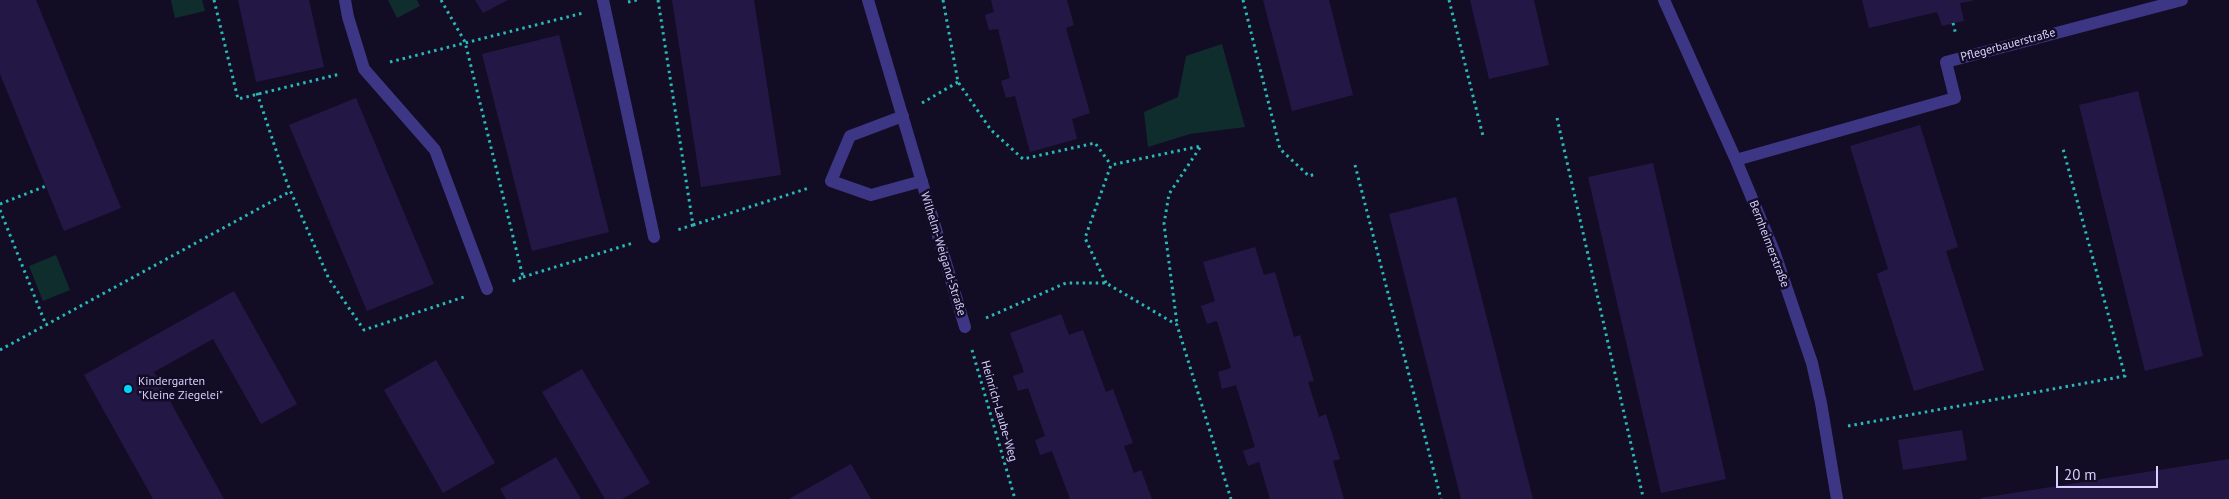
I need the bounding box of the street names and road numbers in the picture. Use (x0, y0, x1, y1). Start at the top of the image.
street label: Pflegerbauerstraße (1959, 25, 2057, 65)
street label: Wilhelm-Weigand-Straße (917, 190, 969, 318)
street label: Bernheimerstraße (1746, 199, 1792, 289)
street label: Heinrich-Laube-Weg (978, 359, 1020, 463)

